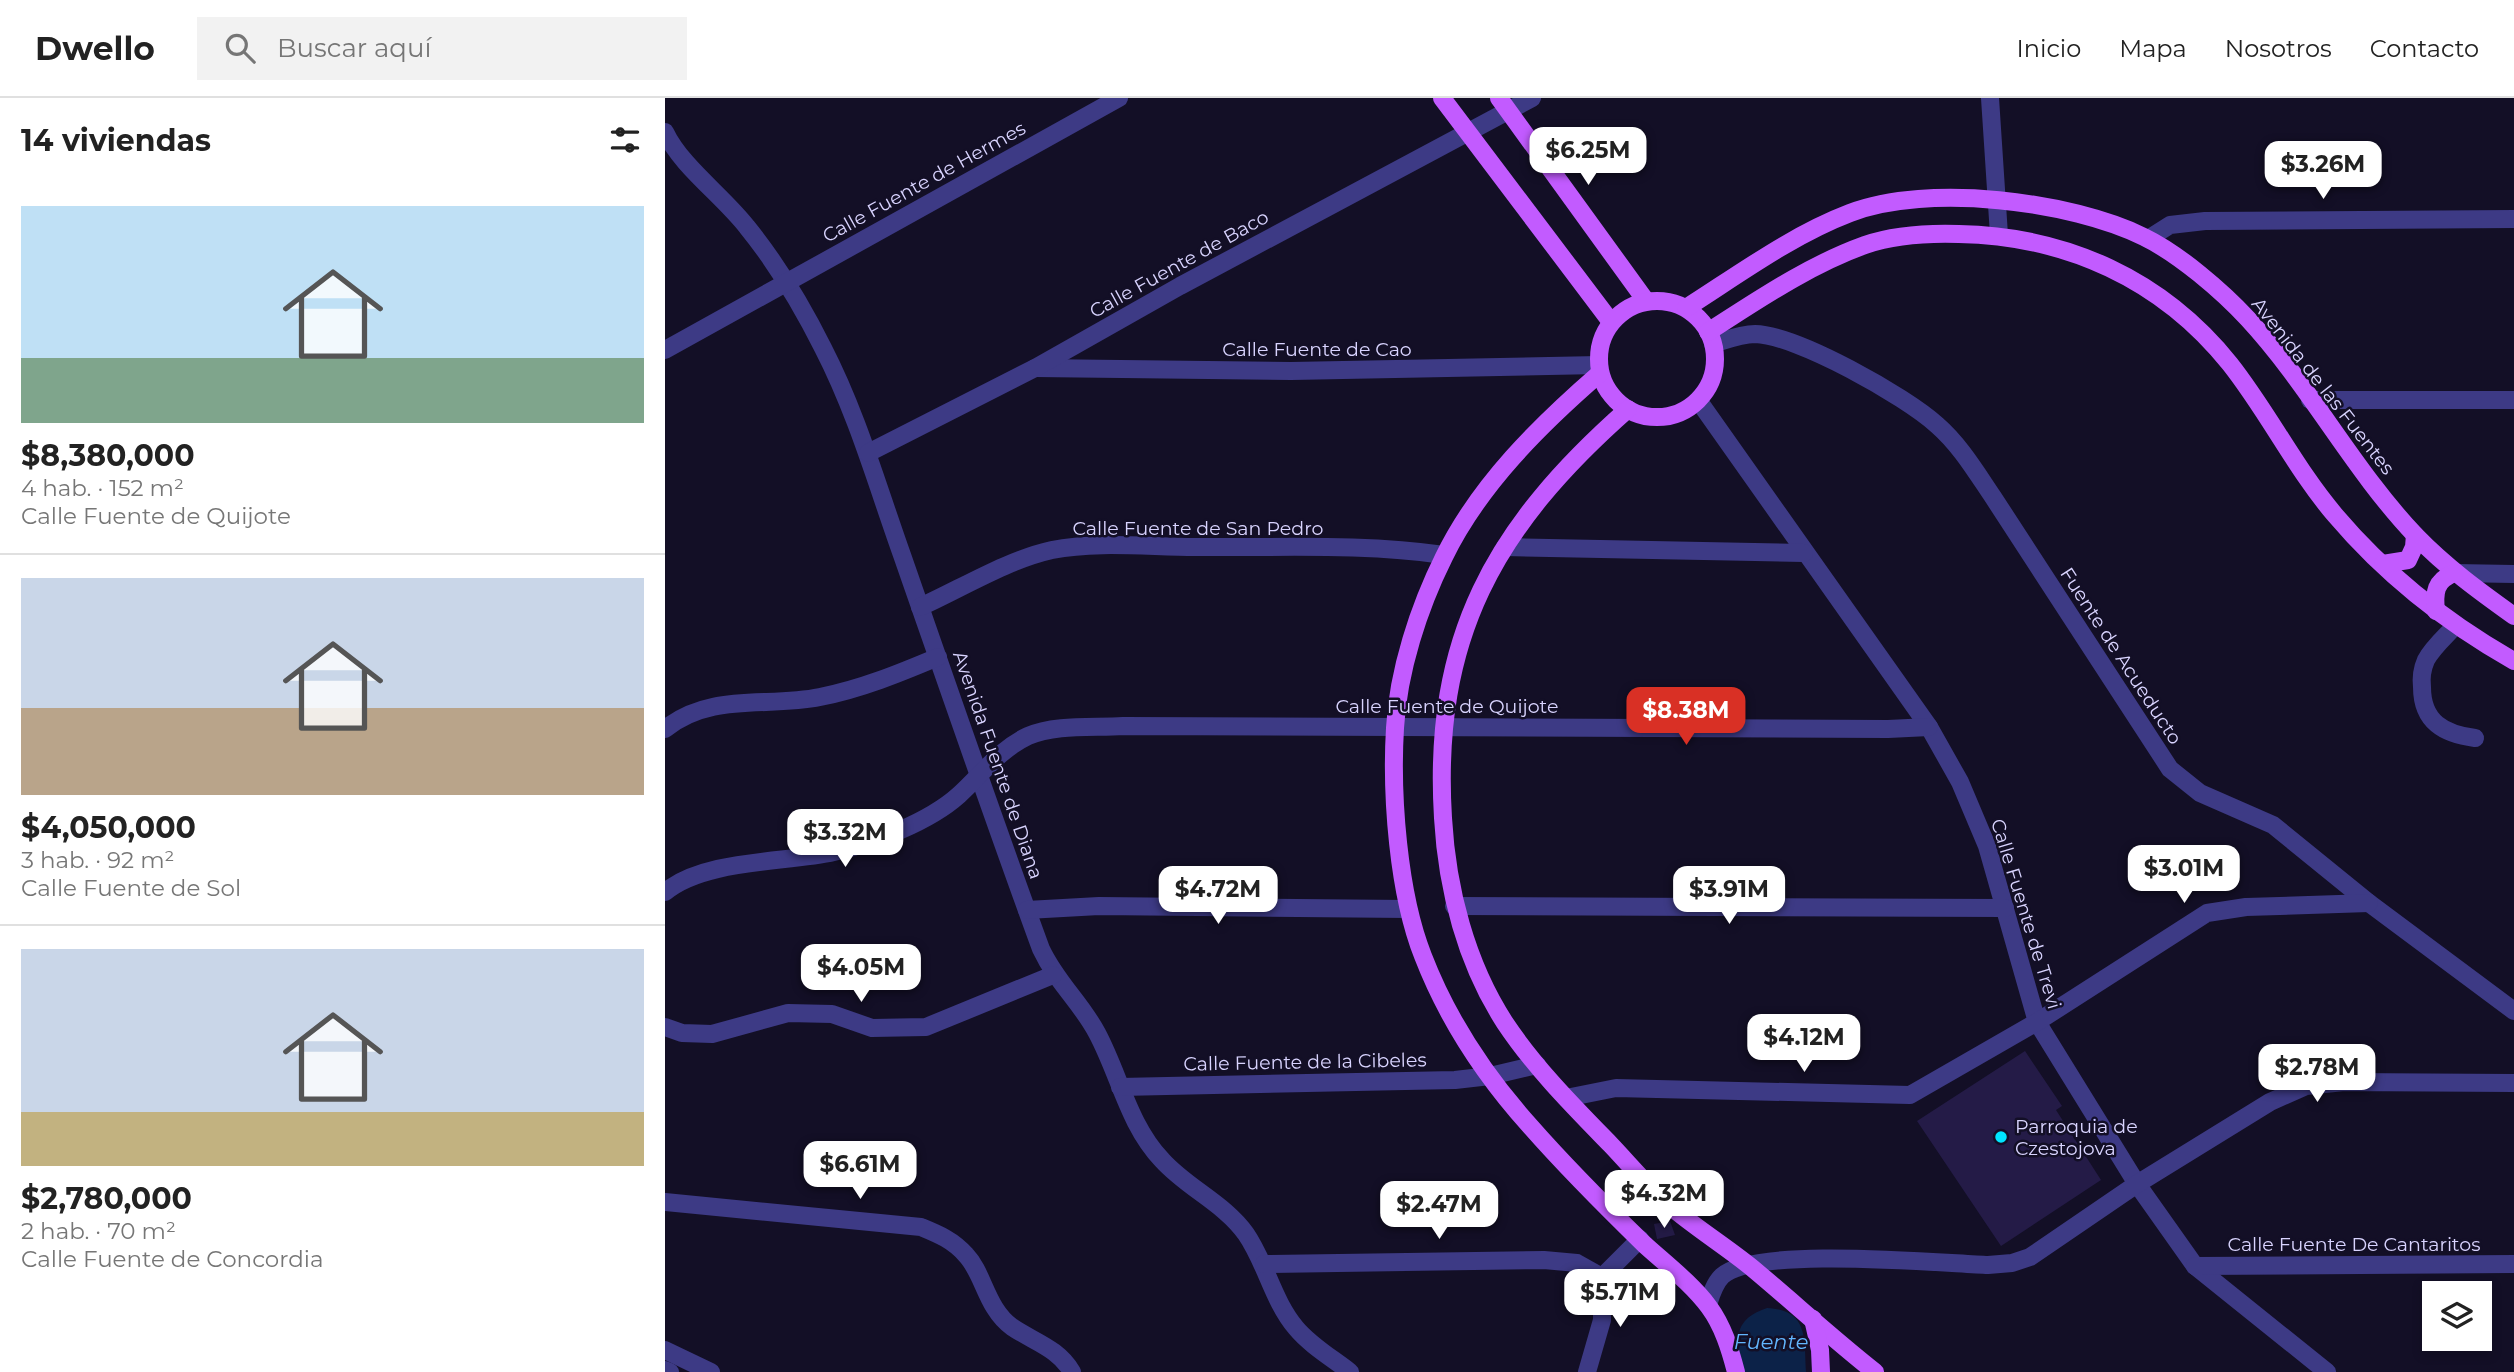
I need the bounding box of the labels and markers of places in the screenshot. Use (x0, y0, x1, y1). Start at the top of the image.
pin: $6.25M (1531, 127, 1645, 187)
pin: $3.26M (2266, 141, 2380, 201)
pin: $8.38M (1629, 688, 1743, 747)
pin: $3.32M (788, 810, 902, 869)
pin: $3.01M (2127, 846, 2241, 905)
pin: $4.72M (1161, 866, 1275, 926)
pin: $3.91M (1672, 866, 1786, 926)
pin: $4.05M (804, 944, 918, 1004)
pin: $4.12M (1747, 1014, 1861, 1074)
pin: $2.78M (2260, 1044, 2374, 1104)
place label: Parroquia de Czestojova (2015, 1115, 2138, 1160)
marker: Parroquia de Czestojova (1993, 1129, 2009, 1145)
pin: $6.61M (803, 1142, 917, 1201)
pin: $4.32M (1607, 1170, 1721, 1230)
pin: $2.47M (1382, 1182, 1496, 1241)
pin: $5.71M (1563, 1270, 1677, 1329)

